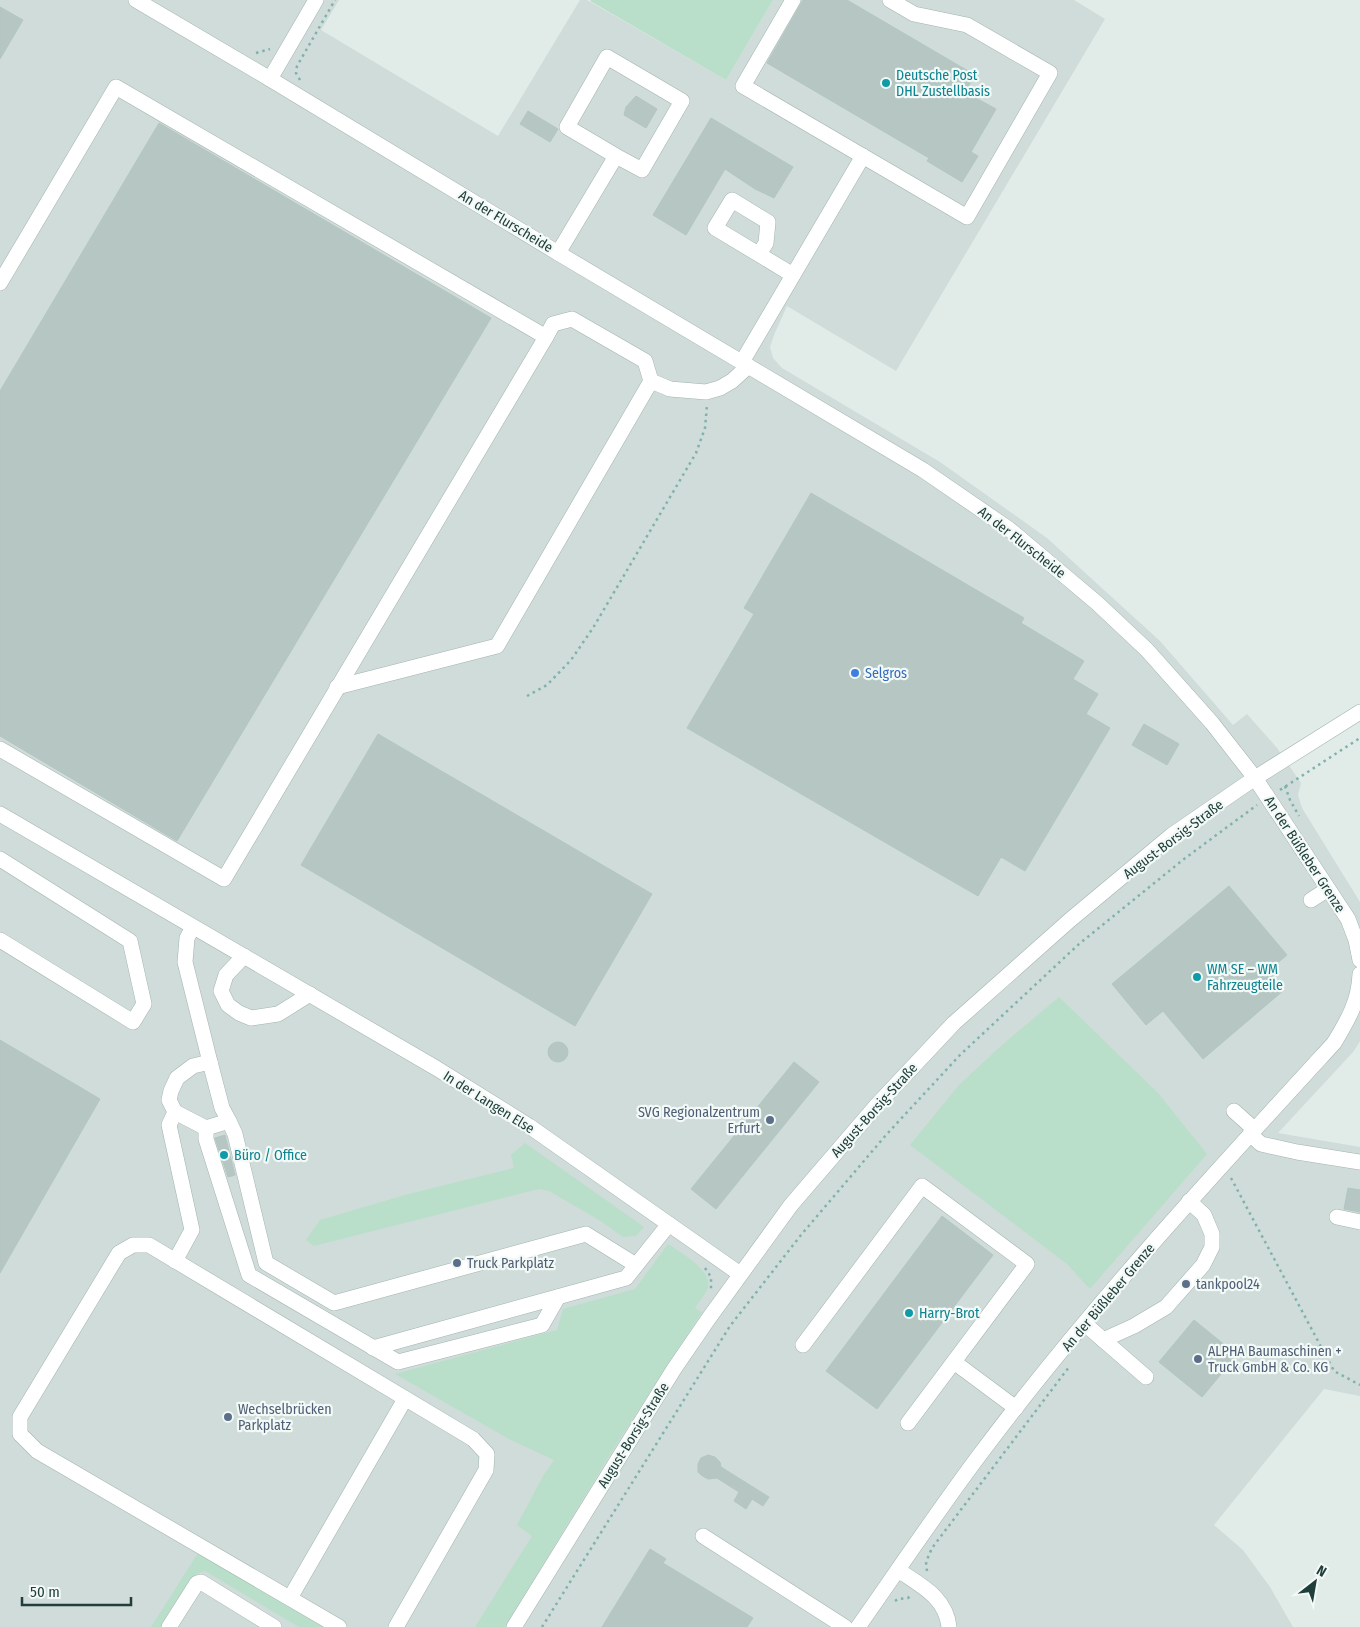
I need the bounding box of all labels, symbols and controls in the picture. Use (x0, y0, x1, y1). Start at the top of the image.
place label: Deutsche Post DHL Zustellbasis (896, 67, 990, 100)
marker: Deutsche Post DHL Zustellbasis (880, 77, 892, 89)
street label: An der Flurscheide (456, 187, 556, 256)
street label: An der Flurscheide (974, 503, 1069, 582)
place label: Selgros (865, 665, 907, 682)
marker: Selgros (849, 667, 861, 679)
street label: An der Büßleber Grenze (1261, 793, 1349, 916)
street label: August-Borsig-Straße (1120, 796, 1227, 883)
place label: WM SE – WM Fahrzeugteile (1207, 961, 1283, 994)
marker: WM SE – WM Fahrzeugteile (1191, 971, 1203, 983)
street label: August-Borsig-Straße (828, 1060, 921, 1161)
street label: In der Langen Else (440, 1068, 538, 1137)
place label: SVG Regionalzentrum Erfurt (638, 1104, 760, 1137)
marker: SVG Regionalzentrum Erfurt (764, 1114, 776, 1126)
place label: Büro / Office (234, 1147, 307, 1164)
marker: Büro / Office (218, 1149, 230, 1161)
street label: An der Büßleber Grenze (1058, 1240, 1158, 1355)
place label: Truck Parkplatz (467, 1255, 554, 1272)
marker: Truck Parkplatz (451, 1257, 463, 1269)
place label: tankpool24 (1196, 1276, 1260, 1293)
marker: tankpool24 (1180, 1278, 1192, 1290)
place label: Harry-Brot (919, 1305, 980, 1322)
marker: Harry-Brot (903, 1307, 915, 1319)
place label: ALPHA Baumaschinen + Truck GmbH & Co. KG (1208, 1343, 1342, 1376)
marker: ALPHA Baumaschinen + Truck GmbH & Co. KG (1192, 1353, 1204, 1365)
street label: August-Borsig-Straße (594, 1379, 673, 1491)
place label: Wechselbrücken Parkplatz (238, 1401, 332, 1434)
marker: Wechselbrücken Parkplatz (222, 1411, 234, 1423)
north arrow (1290, 1557, 1340, 1607)
text: N (1313, 1562, 1329, 1581)
scale bar (22, 1574, 131, 1606)
text: 50 m (30, 1583, 60, 1601)

